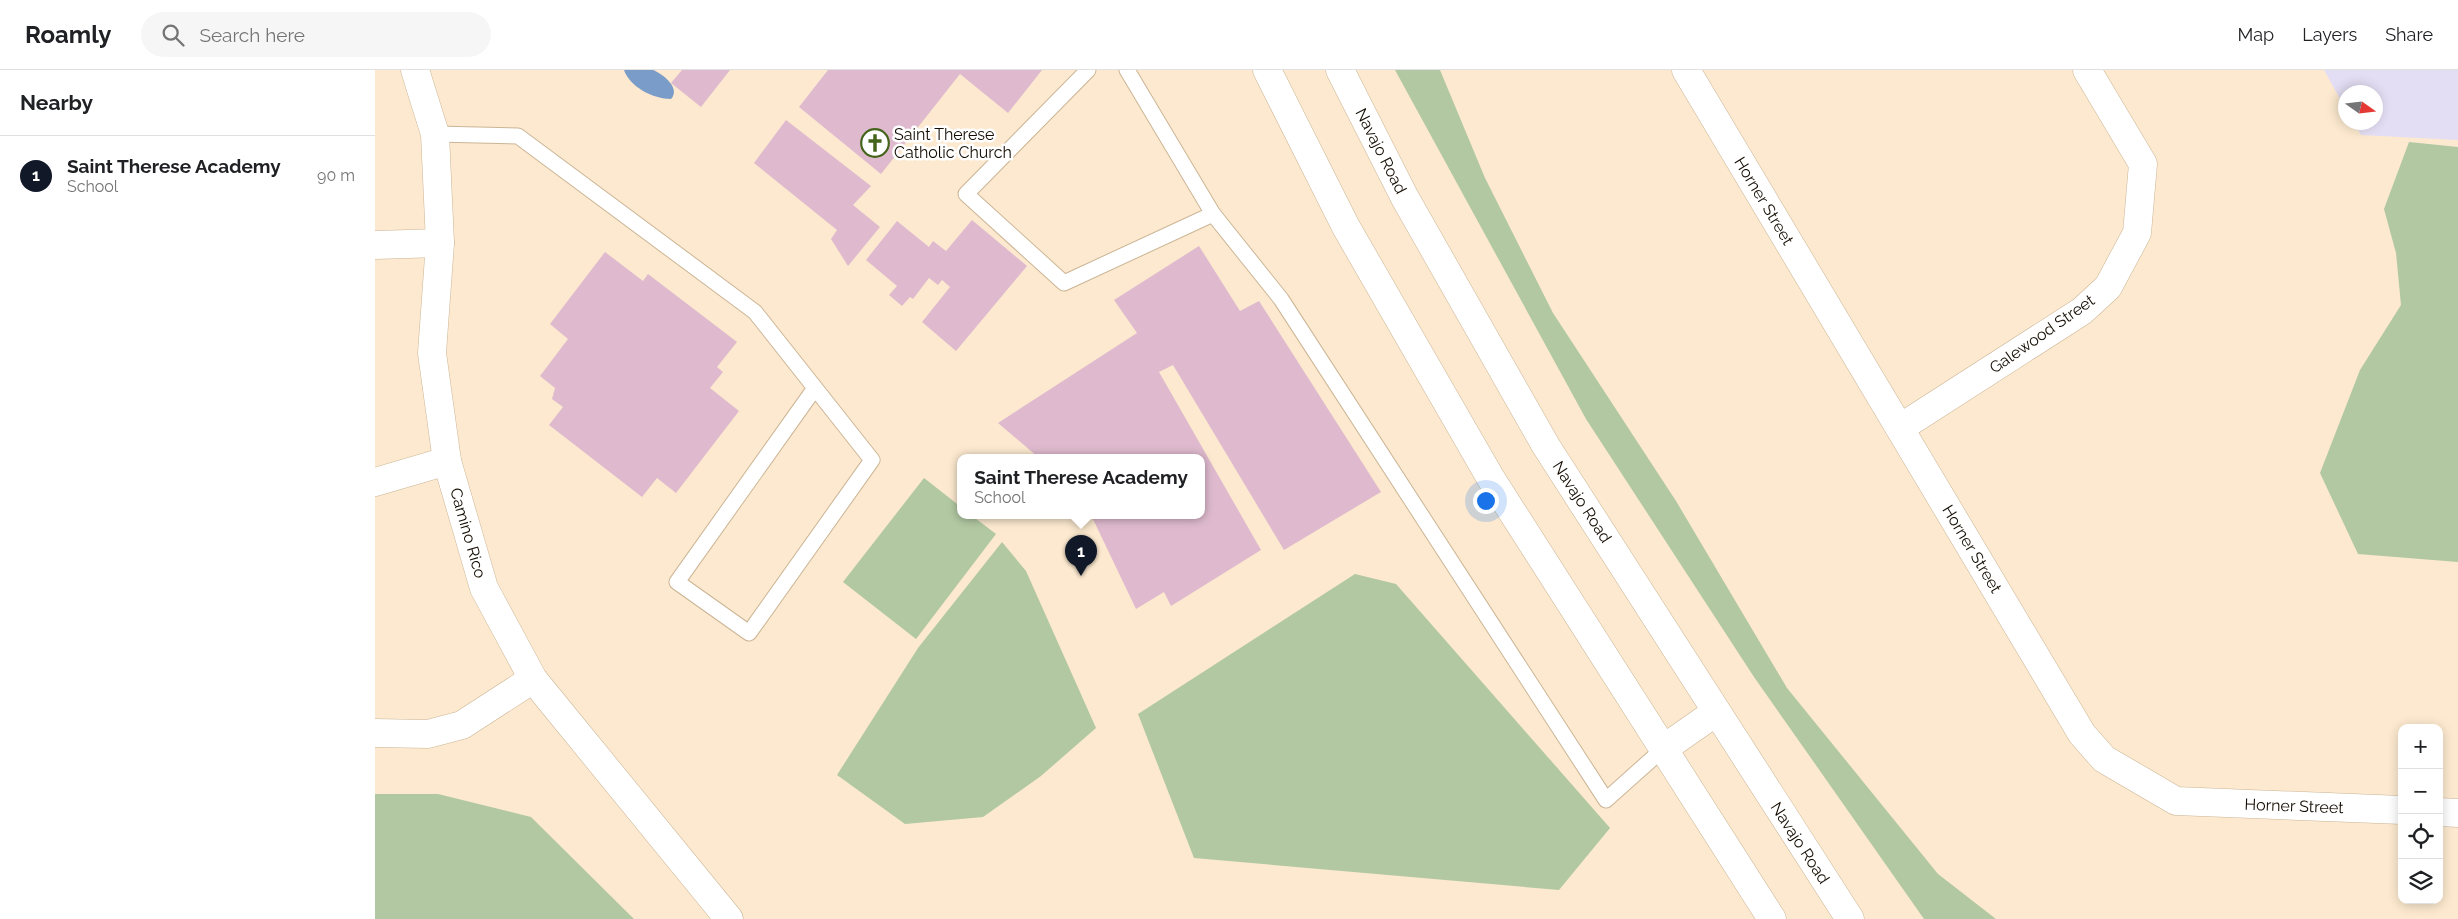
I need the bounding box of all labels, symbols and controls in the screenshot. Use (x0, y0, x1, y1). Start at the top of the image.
search box (141, 12, 491, 57)
text: Roamly (25, 20, 111, 49)
icon: search (159, 21, 187, 49)
text: Search here (199, 24, 305, 46)
text: Map (2238, 24, 2274, 45)
text: Layers (2302, 24, 2357, 45)
text: Share (2385, 24, 2433, 45)
north arrow (2338, 85, 2383, 130)
text: Nearby (20, 90, 93, 115)
street label: Navajo Road (1351, 105, 1411, 197)
place label: Saint Therese Catholic Church (894, 125, 1012, 162)
church icon: Saint Therese Catholic Church (860, 128, 890, 158)
street label: Horner Street (1730, 154, 1798, 249)
text: Saint Therese Academy (67, 155, 281, 177)
text: 1 (32, 166, 40, 185)
text: 90 m (317, 166, 355, 185)
text: School (67, 177, 118, 196)
street label: Galewood Street (1986, 290, 2099, 377)
popup (957, 454, 1205, 519)
street label: Navajo Road (1549, 458, 1615, 546)
text: Saint Therese Academy (974, 466, 1188, 488)
street label: Camino Rico (446, 486, 490, 580)
text: School (974, 488, 1025, 507)
your location (1473, 488, 1499, 514)
street label: Horner Street (1938, 502, 2006, 597)
pin: 1 (1065, 535, 1097, 576)
map controls (2398, 724, 2443, 904)
button: + (2398, 724, 2443, 769)
button: − (2398, 769, 2443, 814)
street label: Horner Street (2244, 795, 2345, 817)
street label: Navajo Road (1767, 799, 1833, 887)
button: locate (2398, 814, 2443, 859)
button: layers (2398, 859, 2443, 904)

